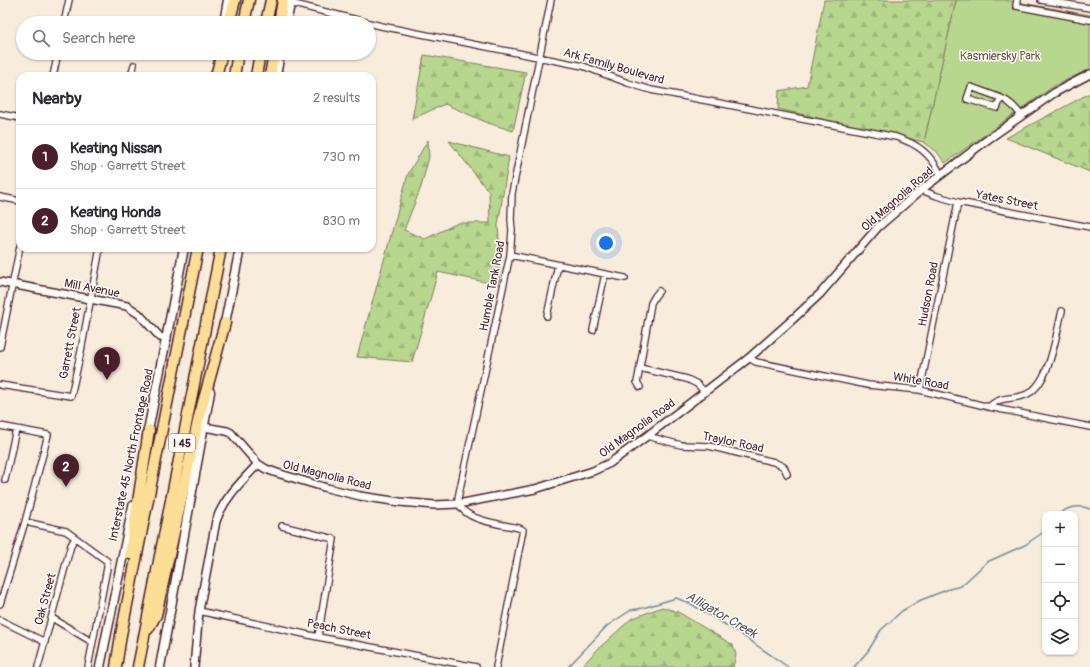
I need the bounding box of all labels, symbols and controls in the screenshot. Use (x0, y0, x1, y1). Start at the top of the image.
search box (16, 16, 376, 60)
icon: search (30, 27, 52, 49)
text: Search here (62, 29, 135, 48)
street label: Ark Family Boulevard (562, 45, 666, 88)
park label: Kasmiersky Park (960, 49, 1040, 64)
text: Nearby (32, 88, 81, 109)
text: 2 results (313, 90, 360, 106)
text: Keating Nissan (70, 139, 162, 158)
text: 1 (42, 149, 48, 165)
text: 730 m (323, 149, 360, 165)
text: Shop · Garrett Street (70, 158, 185, 174)
street label: Old Magnolia Road (858, 164, 937, 235)
street label: Yates Street (974, 187, 1039, 214)
text: Keating Honda (70, 203, 161, 222)
text: 2 (41, 213, 49, 229)
text: 830 m (323, 213, 360, 229)
text: Shop · Garrett Street (70, 222, 185, 238)
your location (596, 233, 616, 253)
street label: Humble Tank Road (476, 240, 509, 332)
street label: Hudson Road (915, 260, 942, 328)
street label: Mill Avenue (63, 276, 121, 301)
street label: Garrett Street (56, 306, 85, 380)
pin: 1 (94, 347, 120, 380)
street label: Interstate 45 North Frontage Road (106, 367, 157, 543)
street label: White Road (892, 369, 950, 394)
street label: Old Magnolia Road (596, 396, 678, 461)
street label: Traylor Road (701, 429, 765, 456)
road number: I 45 (169, 434, 195, 452)
pin: 2 (53, 454, 79, 487)
street label: Old Magnolia Road (281, 457, 373, 494)
map controls (1042, 511, 1078, 655)
button: + (1042, 511, 1078, 547)
button: − (1042, 547, 1078, 583)
street label: Oak Street (31, 571, 60, 627)
button: locate (1042, 583, 1078, 619)
water label: Alligator Creek (683, 588, 761, 642)
street label: Peach Street (306, 616, 372, 643)
button: layers (1042, 619, 1078, 655)

